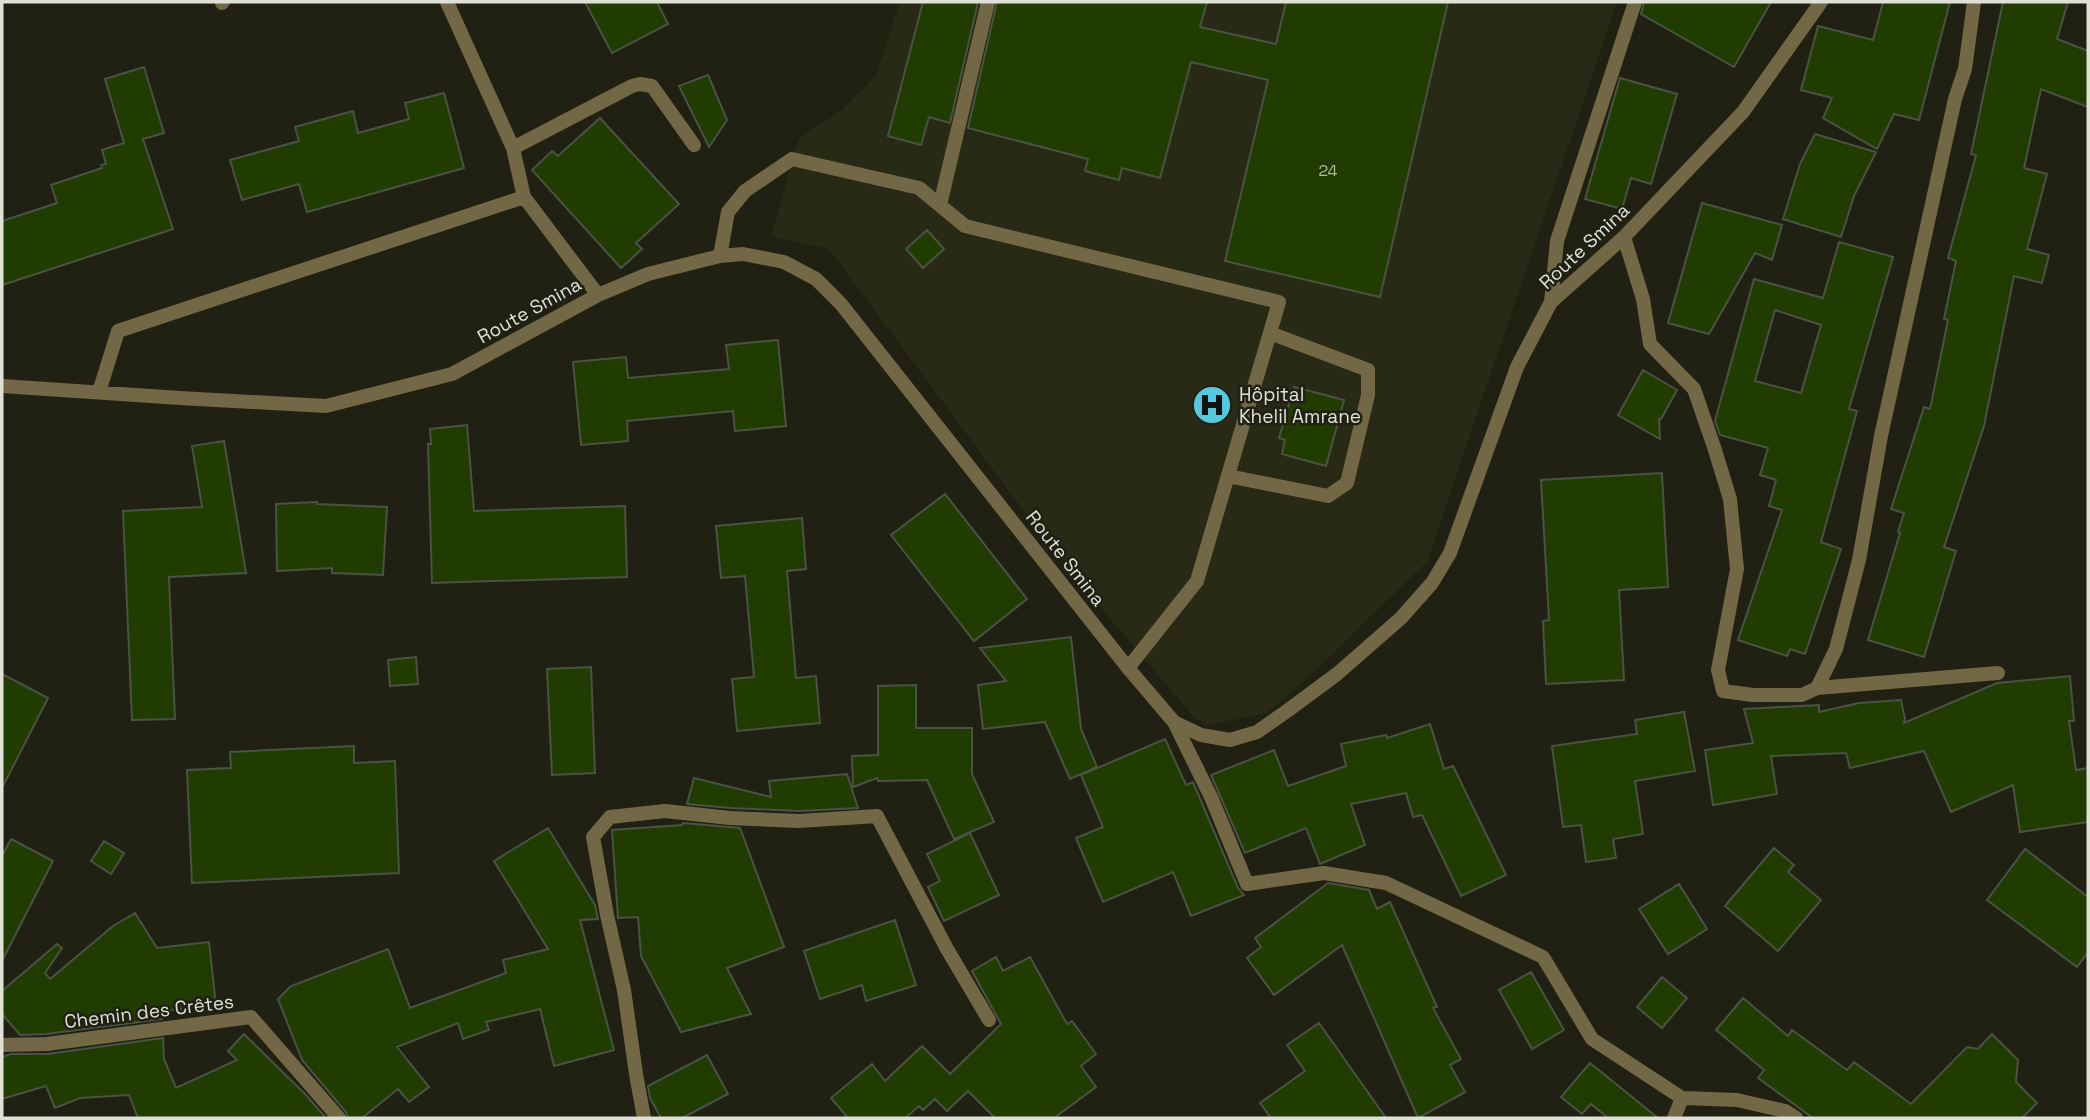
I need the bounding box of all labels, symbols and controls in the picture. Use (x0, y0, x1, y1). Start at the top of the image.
house number: 24 (1318, 160, 1338, 181)
street label: Route Smina (1534, 198, 1635, 295)
street label: Route Smina (473, 272, 586, 349)
place label: Hôpital Khelil Amrane (1239, 382, 1361, 429)
hospital icon: Hôpital Khelil Amrane (1191, 384, 1233, 426)
street label: Route Smina (1020, 505, 1111, 611)
street label: Chemin des Crêtes (63, 989, 235, 1034)

